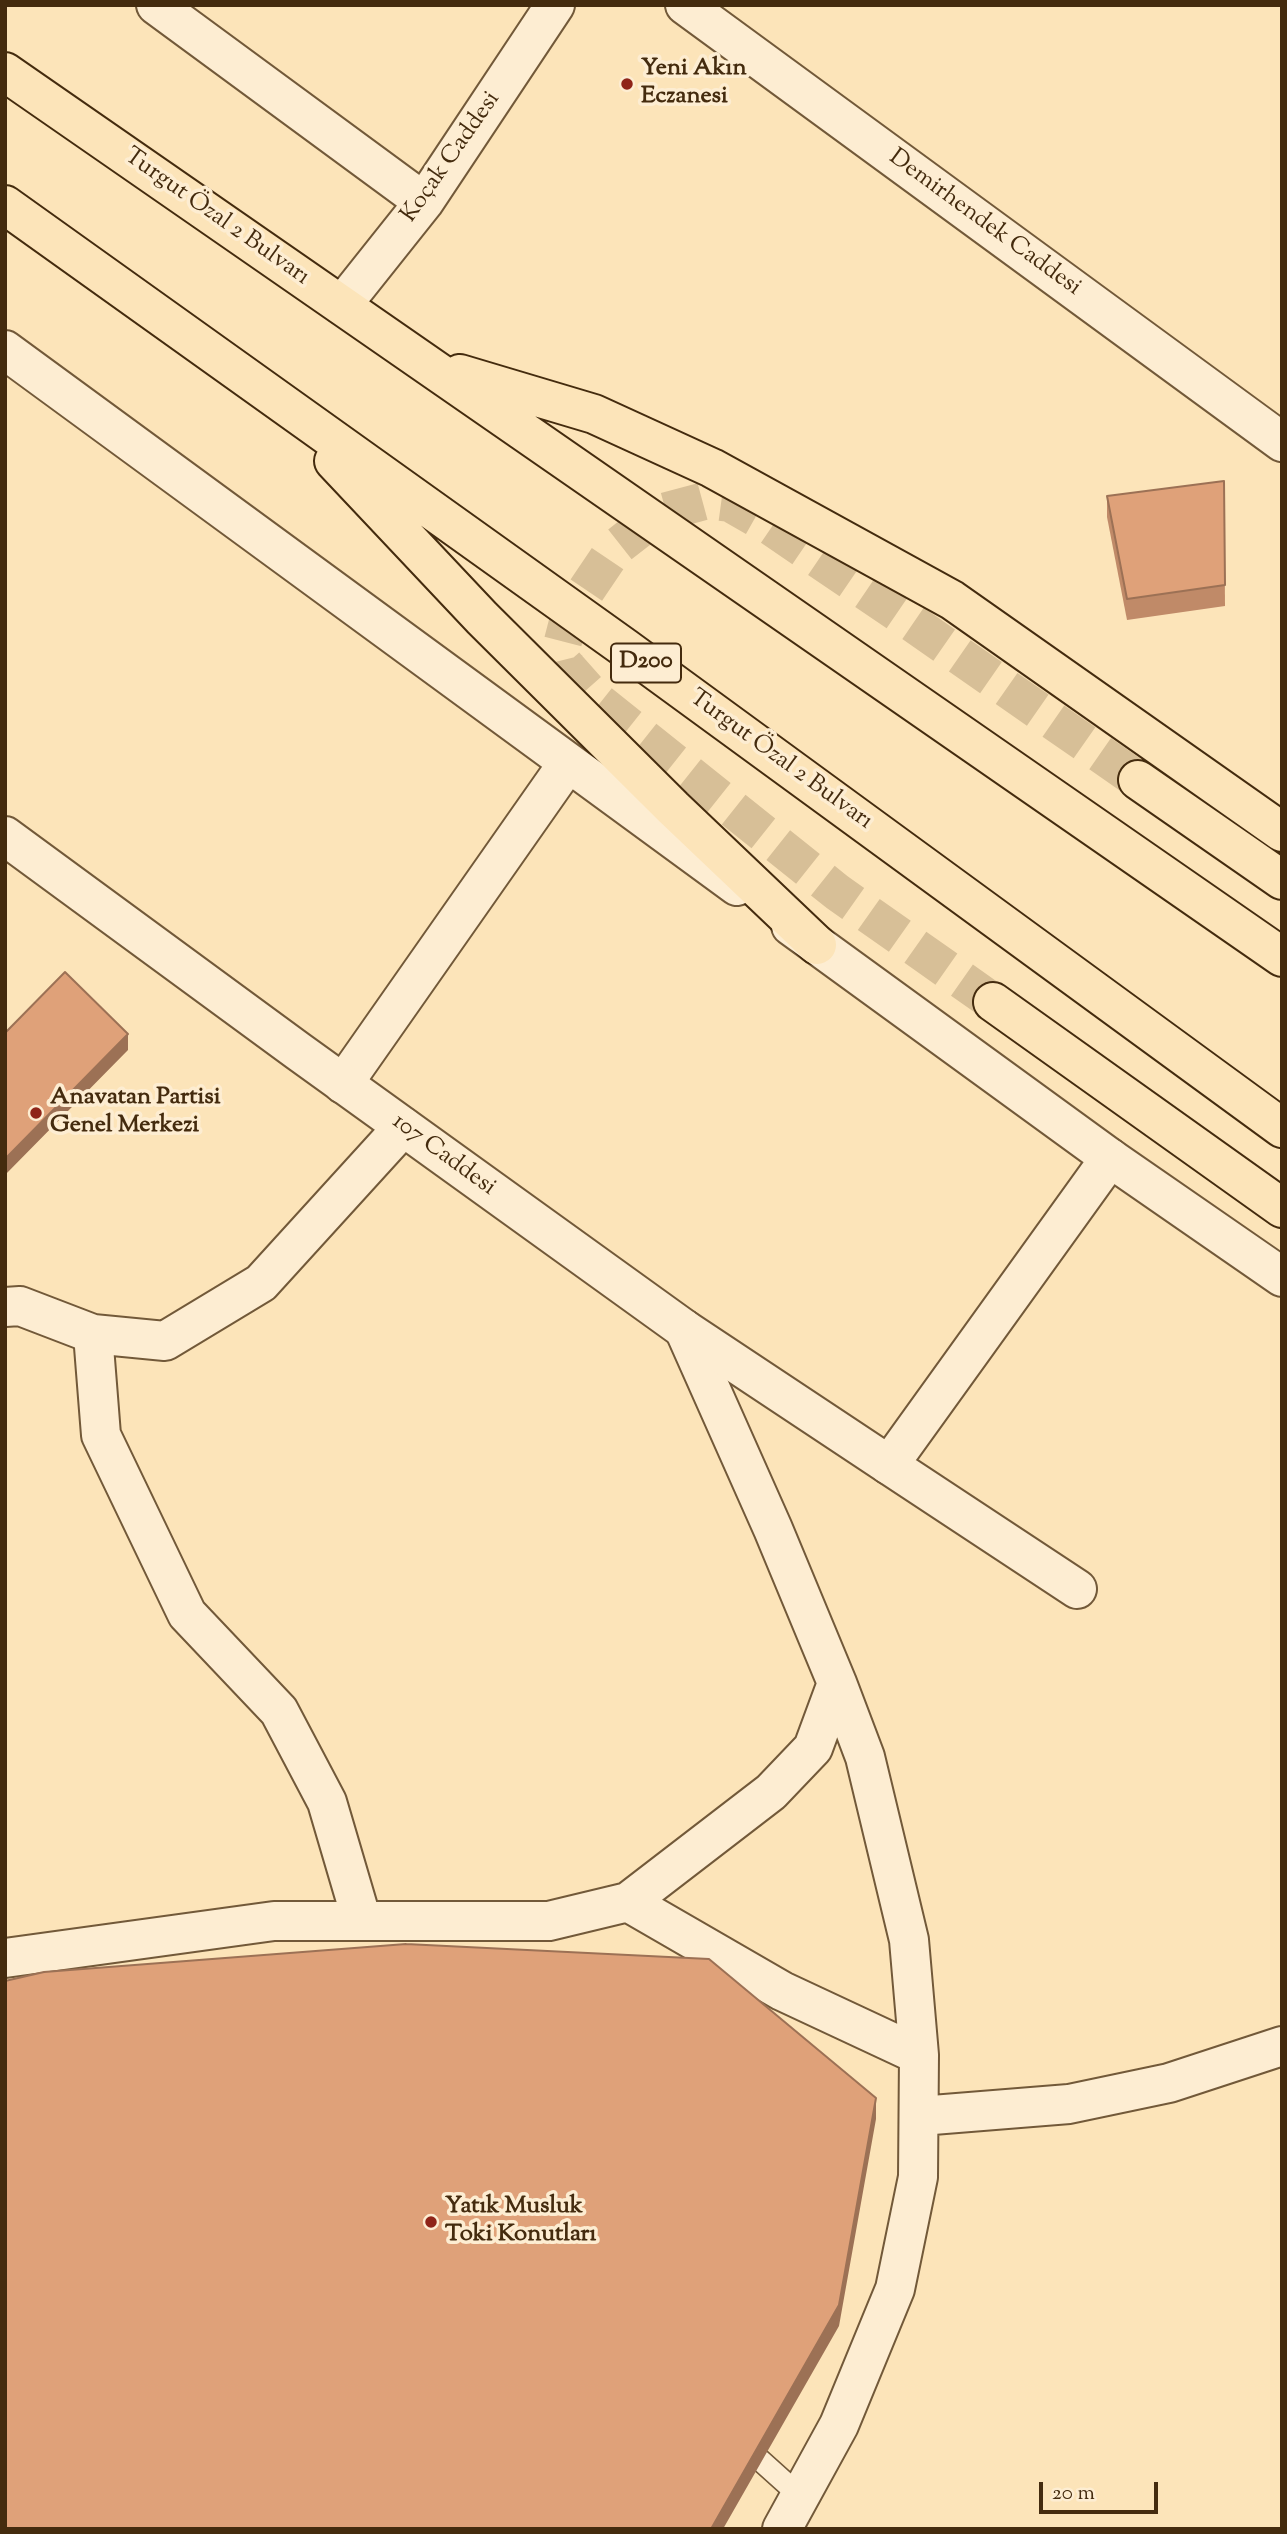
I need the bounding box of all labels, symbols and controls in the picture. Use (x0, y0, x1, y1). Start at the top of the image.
place label: Yeni Akın Eczanesi (641, 56, 747, 112)
marker: Yeni Akın Eczanesi (619, 76, 635, 92)
street label: Koçak Caddesi (396, 87, 508, 229)
street label: Turgut Özal 2 Bulvarı (118, 143, 314, 293)
street label: Demirhendek Caddesi (882, 144, 1086, 304)
road number: D200 (611, 643, 681, 682)
street label: Turgut Özal 2 Bulvarı (683, 685, 877, 837)
place label: Anavatan Partisi Genel Merkezi (50, 1085, 221, 1141)
marker: Anavatan Partisi Genel Merkezi (28, 1105, 44, 1121)
street label: 107 Caddesi (385, 1109, 501, 1203)
place label: Yatık Musluk Toki Konutları (445, 2194, 596, 2250)
marker: Yatık Musluk Toki Konutları (423, 2214, 439, 2230)
scale bar (1042, 2468, 1161, 2512)
text: 20 m (1052, 2479, 1095, 2509)

